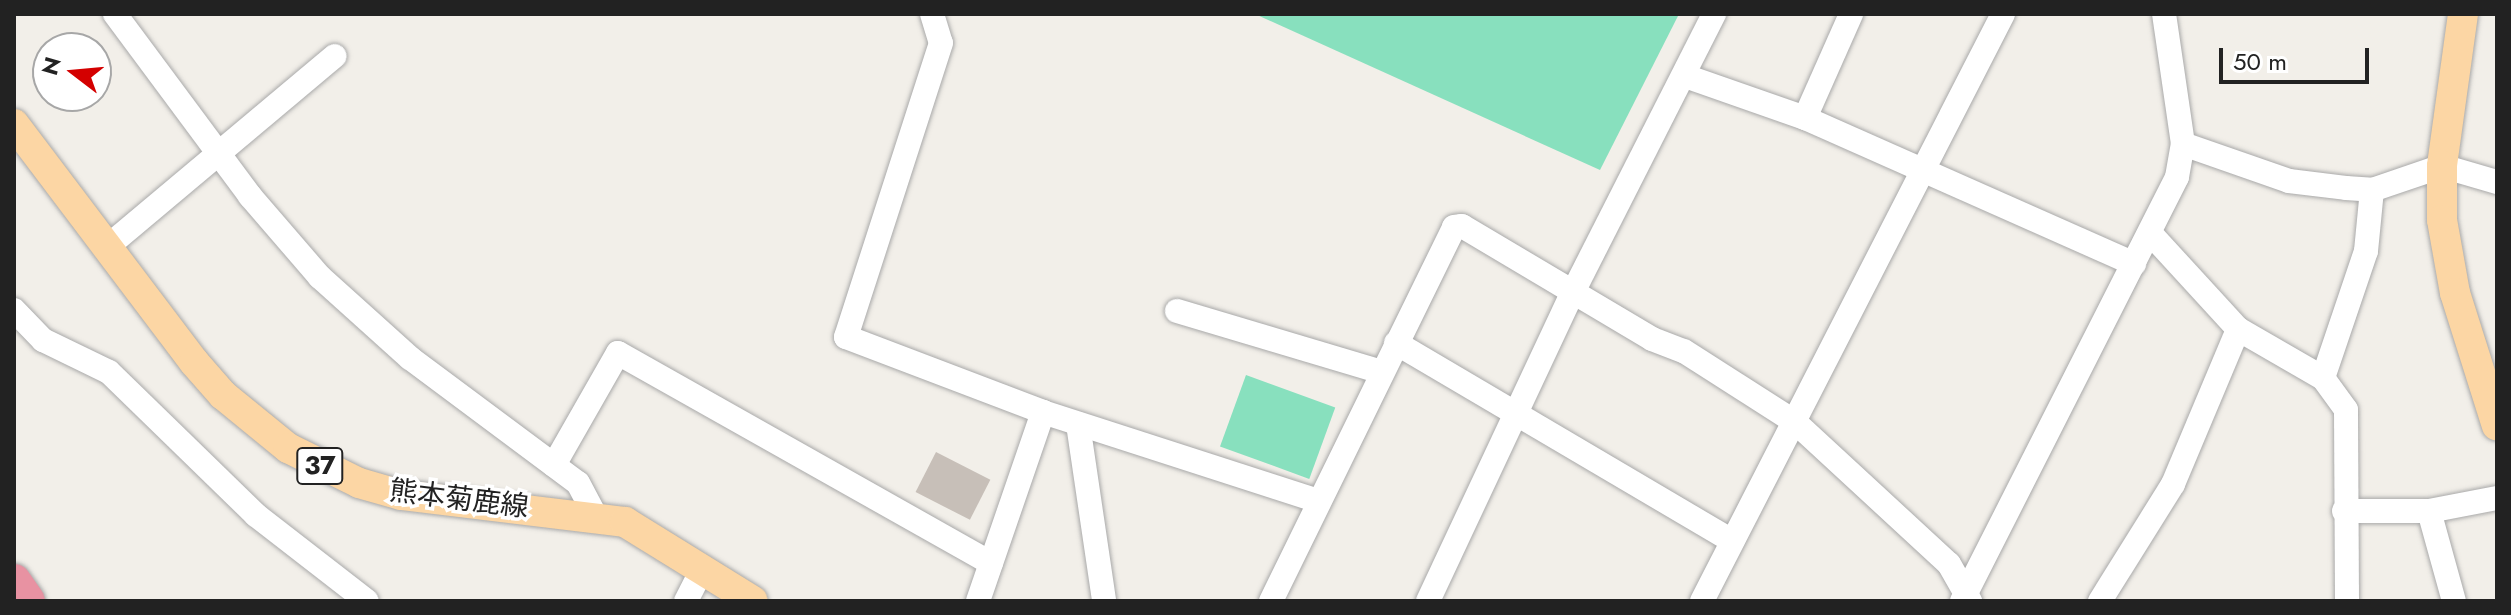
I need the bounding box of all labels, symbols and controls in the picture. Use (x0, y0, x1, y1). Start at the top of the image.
north arrow (32, 32, 112, 112)
scale bar (2223, 32, 2373, 82)
text: 50 m (2233, 44, 2287, 79)
text: N (33, 53, 69, 79)
road number: 37 (296, 444, 344, 488)
street label: 熊本菊鹿線 (387, 474, 531, 524)

